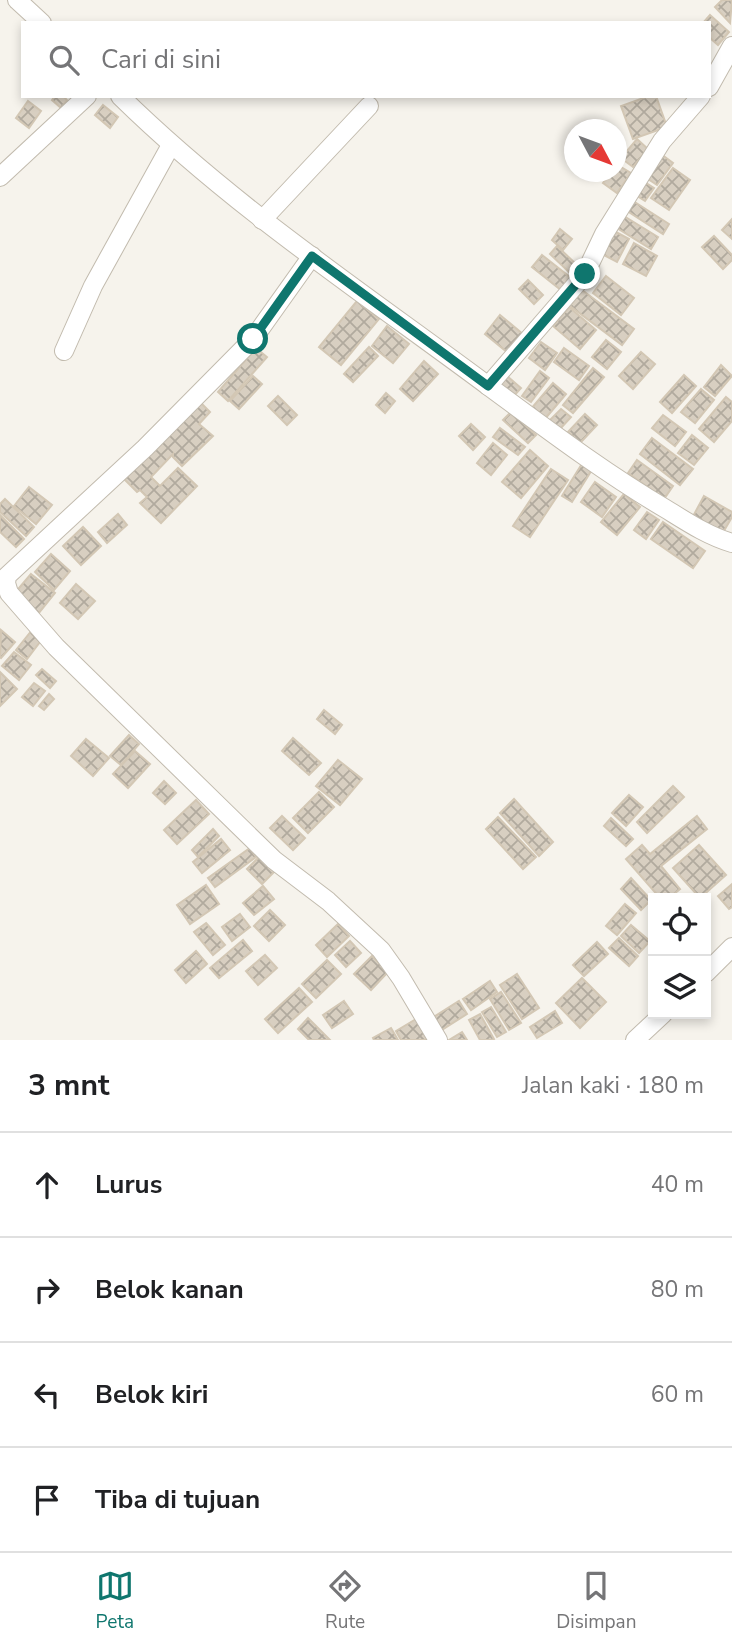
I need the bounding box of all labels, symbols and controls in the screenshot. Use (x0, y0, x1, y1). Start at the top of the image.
search box (21, 21, 711, 98)
icon: search (45, 41, 83, 79)
text: Cari di sini (101, 42, 221, 77)
north arrow (564, 119, 627, 182)
route end (569, 258, 600, 289)
route start (237, 323, 268, 354)
map controls (648, 893, 711, 1019)
button: locate (648, 893, 711, 956)
button: layers (648, 956, 711, 1019)
text: 3 mnt (28, 1065, 109, 1106)
text: Jalan kaki · 180 m (522, 1070, 704, 1101)
icon: ahead (28, 1166, 66, 1204)
text: Lurus (95, 1167, 162, 1202)
text: 40 m (651, 1169, 704, 1200)
icon: right (28, 1271, 66, 1309)
text: Belok kanan (95, 1272, 244, 1307)
text: 80 m (651, 1274, 704, 1305)
icon: left (28, 1376, 66, 1414)
text: Belok kiri (95, 1377, 208, 1412)
text: 60 m (651, 1379, 704, 1410)
icon: arrive (28, 1481, 66, 1519)
text: Tiba di tujuan (95, 1482, 260, 1517)
tab: Peta (96, 1567, 134, 1635)
tab: Rute (325, 1567, 365, 1635)
tab: Disimpan (556, 1567, 636, 1635)

